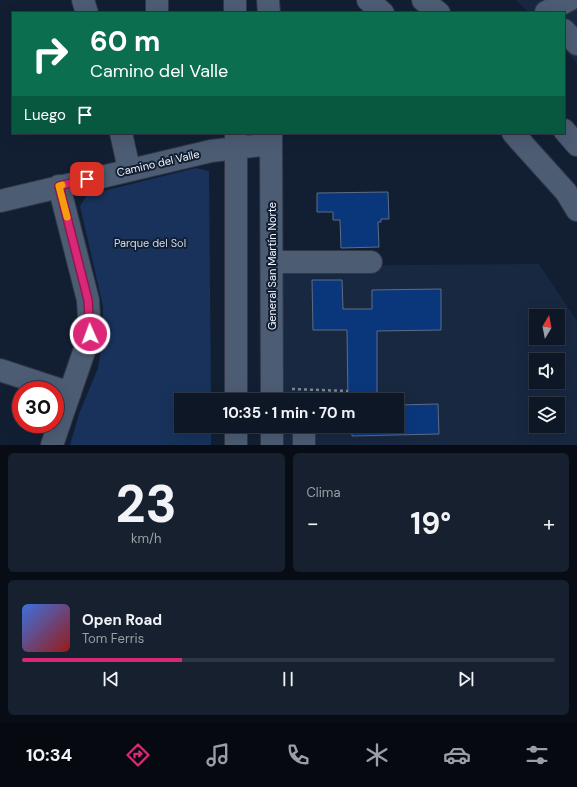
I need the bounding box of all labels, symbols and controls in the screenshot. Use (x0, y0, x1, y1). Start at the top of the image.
text: 60 m (90, 23, 160, 60)
icon: right (24, 28, 76, 80)
text: Camino del Valle (90, 59, 228, 83)
icon: arrive (74, 104, 96, 126)
text: Luego (24, 105, 66, 125)
street label: Camino del Valle (115, 147, 201, 179)
pin (70, 162, 104, 196)
icon: arrive (76, 168, 98, 190)
street label: General San Martín Norte (265, 202, 279, 330)
park label: Parque del Sol (114, 236, 186, 250)
north arrow (529, 309, 565, 345)
map controls (529, 309, 565, 433)
position arrow (69, 313, 111, 355)
button: sound (529, 353, 565, 389)
speed limit sign: 30 (12, 381, 64, 433)
button: layers (529, 397, 565, 433)
text: 10:35 · 1 min · 70 m (223, 403, 355, 423)
text: 23 (116, 470, 177, 538)
text: Clima (307, 484, 341, 501)
text: 19° (410, 504, 451, 543)
text: − (307, 509, 319, 538)
text: + (543, 509, 555, 538)
text: km/h (131, 530, 162, 547)
text: Open Road (82, 610, 162, 630)
text: Tom Ferris (82, 630, 144, 647)
icon: previous (100, 668, 122, 690)
icon: pause (277, 668, 299, 690)
icon: next (455, 668, 477, 690)
icon: directions (124, 741, 152, 769)
icon: music (204, 741, 232, 769)
icon: phone (284, 741, 312, 769)
icon: climate (363, 741, 391, 769)
icon: car (443, 741, 471, 769)
icon: filters (523, 741, 551, 769)
text: 10:34 (26, 743, 72, 767)

